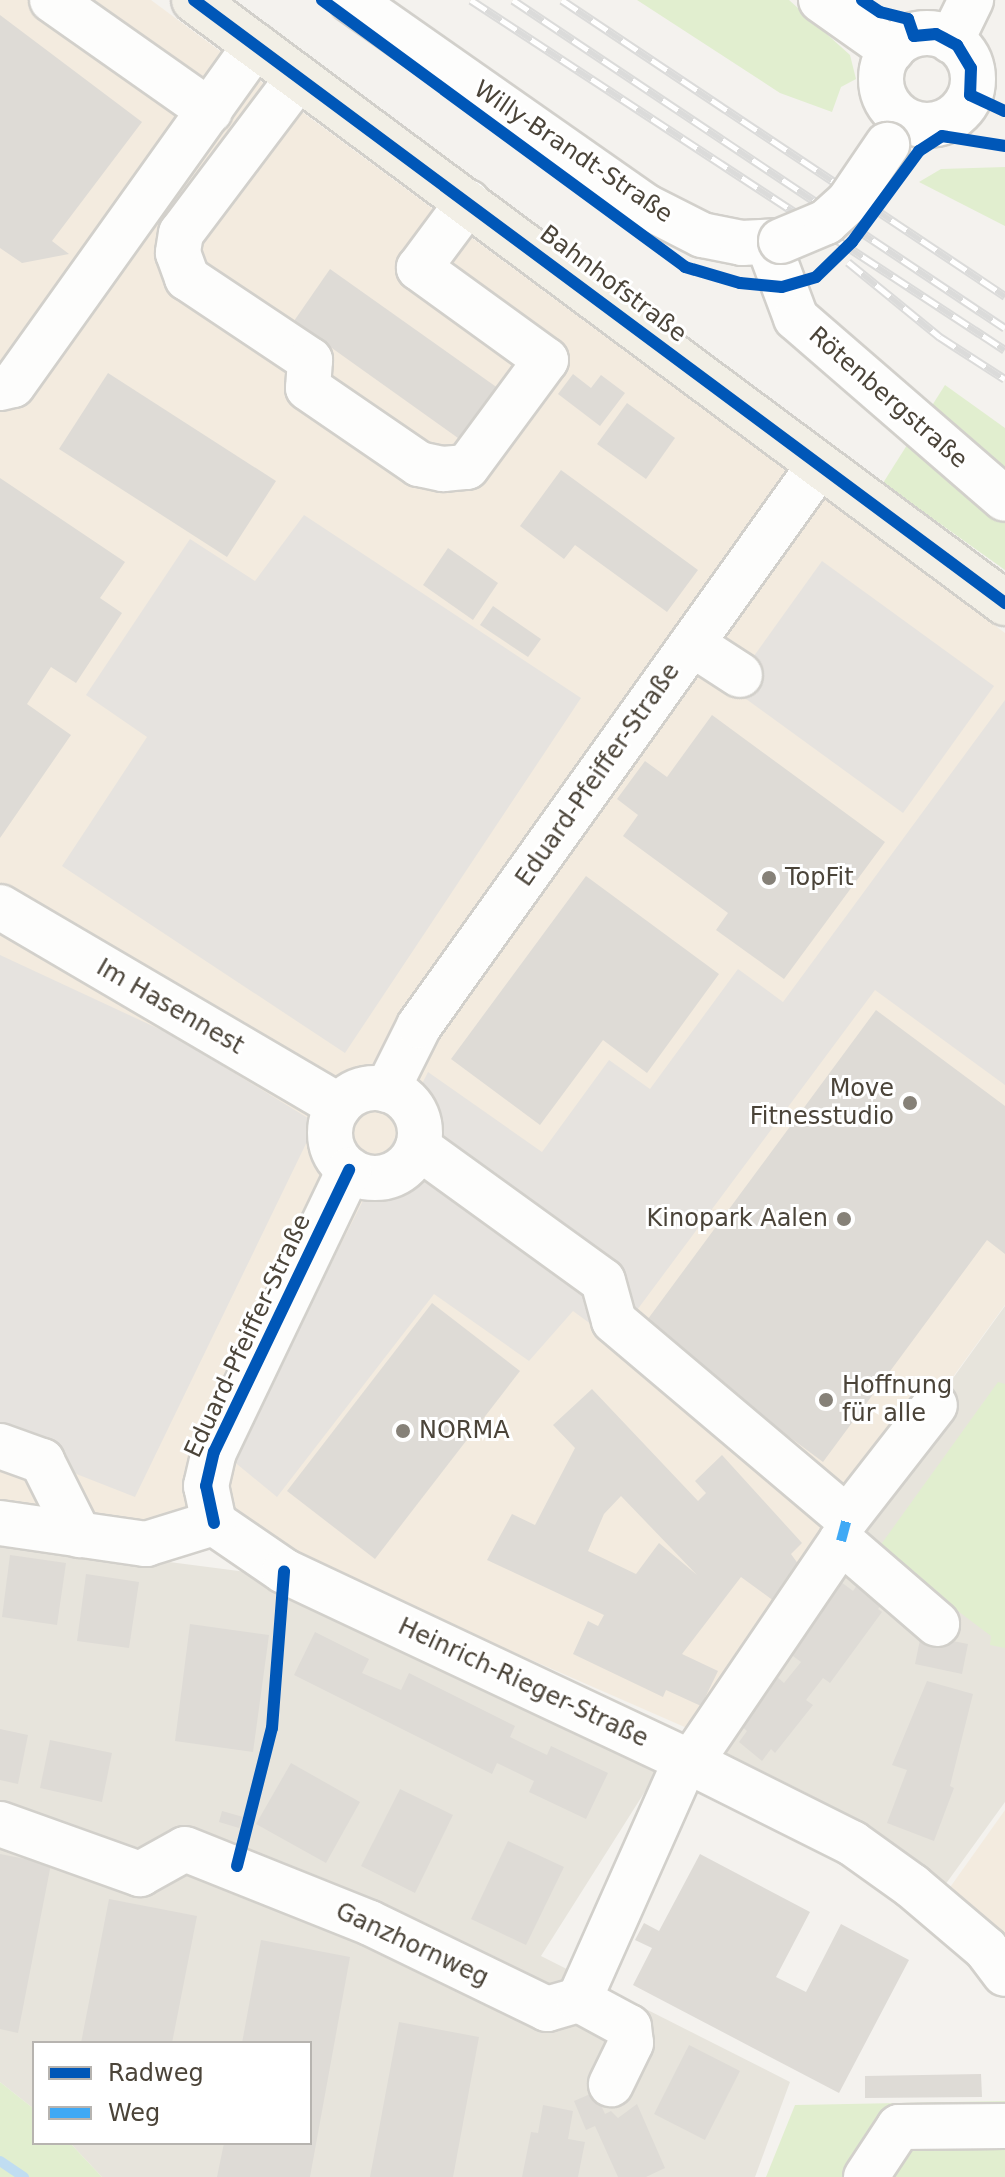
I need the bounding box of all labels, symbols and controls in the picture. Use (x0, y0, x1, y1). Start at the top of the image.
street label: Willy-Brandt-Straße (468, 75, 678, 229)
street label: Bahnhofstraße (534, 219, 692, 349)
street label: Rötenbergstraße (803, 321, 973, 475)
street label: Eduard-Pfeiffer-Straße (510, 658, 686, 892)
place label: TopFit (785, 864, 854, 892)
marker: TopFit (760, 869, 778, 887)
street label: Im Hasennest (91, 953, 249, 1061)
place label: Move Fitnesstudio (750, 1075, 894, 1131)
marker: Move Fitnesstudio (901, 1094, 919, 1112)
place label: Kinopark Aalen (647, 1205, 828, 1233)
street label: Eduard-Pfeiffer-Straße (179, 1210, 317, 1462)
marker: Kinopark Aalen (835, 1210, 853, 1228)
place label: Hoffnung für alle (842, 1372, 952, 1428)
marker: Hoffnung für alle (817, 1391, 835, 1409)
place label: NORMA (419, 1417, 510, 1445)
marker: NORMA (394, 1422, 412, 1440)
street label: Heinrich-Rieger-Straße (393, 1612, 653, 1754)
street label: Ganzhornweg (331, 1897, 493, 1993)
legend (32, 2041, 312, 2145)
text: Radweg (108, 2059, 204, 2087)
text: Weg (108, 2099, 160, 2127)

